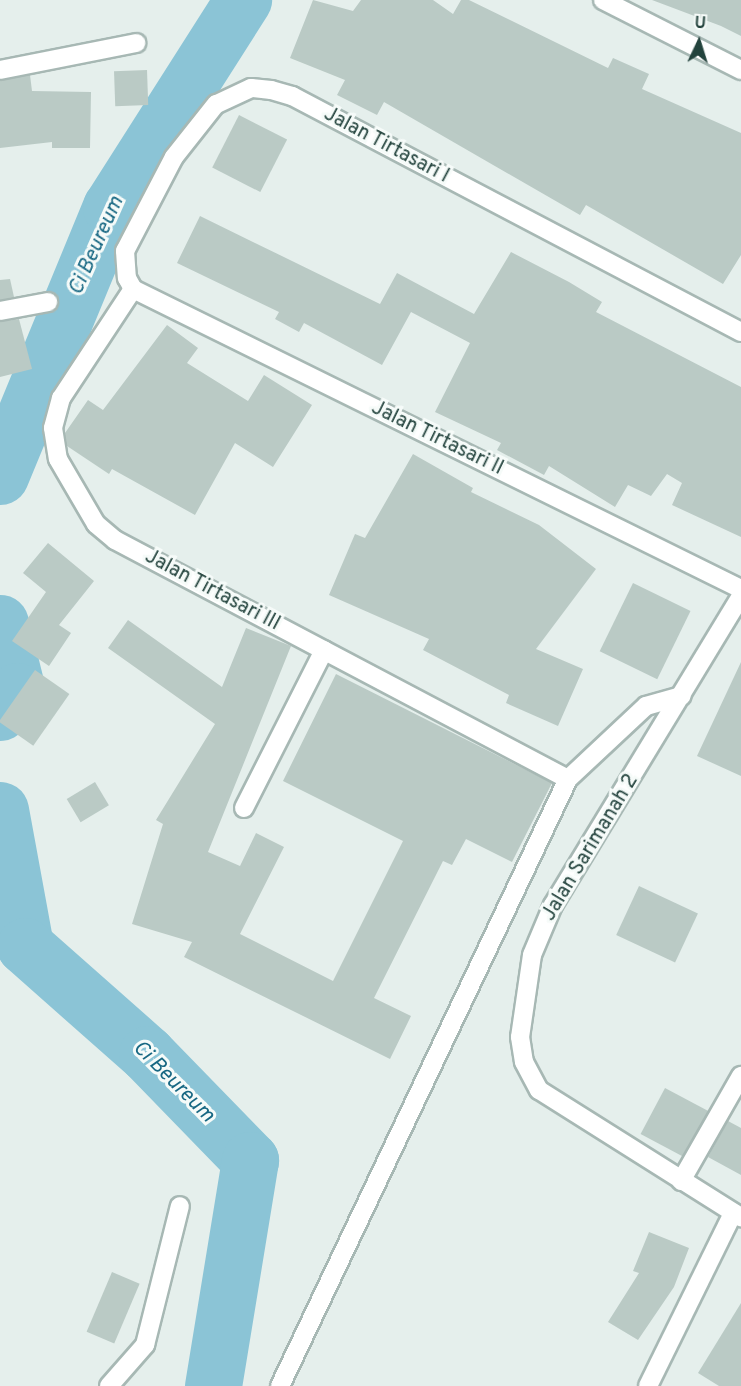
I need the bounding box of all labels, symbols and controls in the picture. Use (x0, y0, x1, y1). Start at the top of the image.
north arrow (669, 12, 729, 72)
text: U (694, 14, 707, 34)
street label: Jalan Tirtasari I (319, 103, 453, 189)
water label: Ci Beureum (64, 193, 130, 299)
street label: Jalan Tirtasari II (367, 396, 507, 482)
street label: Jalan Tirtasari III (140, 545, 284, 637)
street label: Jalan Sarimanah 2 (538, 770, 644, 926)
water label: Ci Beureum (127, 1036, 219, 1128)

